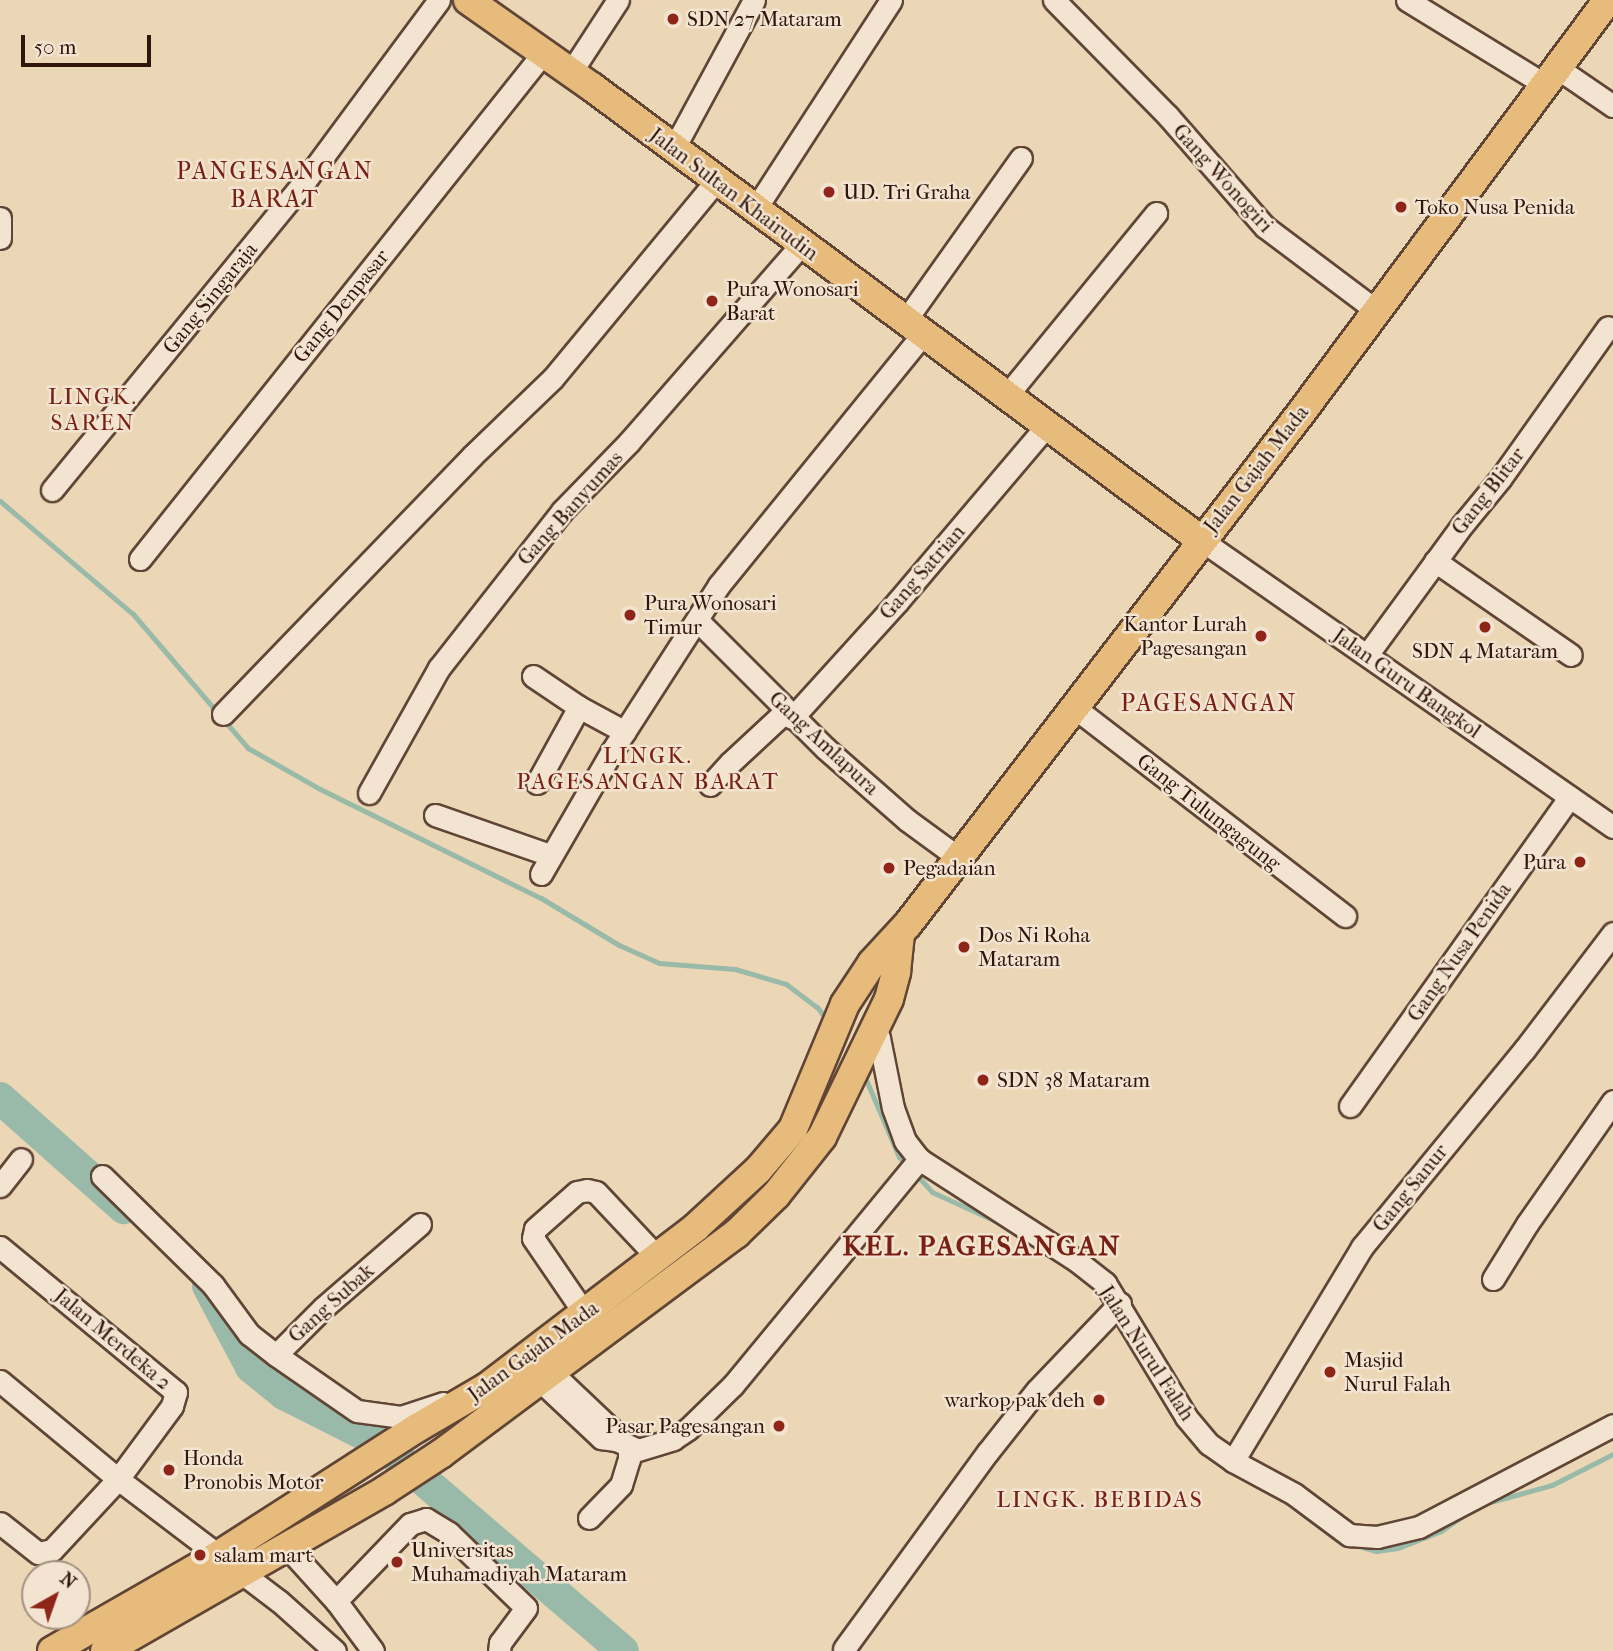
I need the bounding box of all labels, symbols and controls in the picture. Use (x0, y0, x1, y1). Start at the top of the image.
place label: SDN 27 Mataram (687, 6, 842, 32)
marker: SDN 27 Mataram (665, 11, 681, 27)
scale bar (24, 21, 154, 65)
text: 50 m (34, 35, 77, 59)
street label: Gang Wonogiri (1168, 118, 1278, 238)
street label: Jalan Sultan Khairudin (644, 122, 824, 266)
district label: PANGESANGAN BARAT (178, 158, 372, 214)
place label: UD. Tri Graha (843, 179, 971, 205)
marker: UD. Tri Graha (821, 184, 837, 200)
place label: Toko Nusa Penida (1415, 194, 1575, 220)
marker: Toko Nusa Penida (1393, 199, 1409, 215)
street label: Gang Singaraja (157, 237, 263, 359)
street label: Gang Denpasar (288, 244, 394, 368)
place label: Pura Wonosari Barat (726, 276, 859, 326)
marker: Pura Wonosari Barat (704, 293, 720, 309)
district label: LINGK. SAREN (49, 383, 137, 437)
street label: Jalan Gajah Mada (1198, 400, 1314, 538)
street label: Gang Blitar (1446, 442, 1530, 540)
street label: Gang Banyumas (512, 446, 628, 570)
street label: Gang Satrian (874, 519, 970, 625)
place label: Pura Wonosari Timur (644, 590, 777, 640)
marker: Pura Wonosari Timur (622, 607, 638, 623)
place label: Kantor Lurah Pagesangan (1123, 611, 1247, 661)
marker: SDN 4 Mataram (1477, 619, 1493, 635)
street label: Jalan Guru Bangkol (1328, 622, 1486, 744)
marker: Kantor Lurah Pagesangan (1253, 628, 1269, 644)
place label: SDN 4 Mataram (1412, 638, 1558, 664)
street label: Gang Amlapura (764, 686, 884, 800)
district label: PAGESANGAN (1122, 690, 1296, 718)
district label: LINGK. PAGESANGAN BARAT (518, 742, 778, 796)
street label: Gang Tulungagung (1132, 748, 1286, 876)
place label: Pura (1523, 849, 1566, 875)
marker: Pura (1572, 854, 1588, 870)
place label: Pegadaian (903, 855, 996, 881)
marker: Pegadaian (881, 860, 897, 876)
street label: Gang Nusa Penida (1402, 878, 1516, 1026)
place label: Dos Ni Roha Mataram (978, 922, 1090, 972)
marker: Dos Ni Roha Mataram (956, 939, 972, 955)
place label: SDN 38 Mataram (997, 1067, 1150, 1093)
marker: SDN 38 Mataram (975, 1072, 991, 1088)
street label: Gang Sanur (1367, 1139, 1453, 1237)
district label: KEL. PAGESANGAN (844, 1229, 1120, 1263)
street label: Gang Subak (283, 1258, 379, 1348)
street label: Jalan Nurul Falah (1094, 1281, 1200, 1425)
street label: Jalan Merdeka 2 (49, 1283, 177, 1395)
street label: Jalan Gajah Mada (463, 1295, 603, 1407)
place label: Masjid Nurul Falah (1344, 1347, 1451, 1397)
marker: Masjid Nurul Falah (1322, 1364, 1338, 1380)
place label: warkop pak deh (944, 1387, 1085, 1413)
marker: warkop pak deh (1091, 1392, 1107, 1408)
place label: Pasar Pagesangan (605, 1413, 765, 1439)
marker: Pasar Pagesangan (771, 1418, 787, 1434)
place label: Honda Pronobis Motor (183, 1445, 323, 1495)
marker: Honda Pronobis Motor (161, 1462, 177, 1478)
district label: LINGK. BEBIDAS (998, 1486, 1202, 1514)
place label: Universitas Muhamadiyah Mataram (411, 1537, 627, 1587)
place label: salam mart (214, 1542, 313, 1568)
marker: salam mart (192, 1547, 208, 1563)
marker: Universitas Muhamadiyah Mataram (389, 1554, 405, 1570)
north arrow (21, 1560, 91, 1630)
text: N (56, 1567, 81, 1594)

